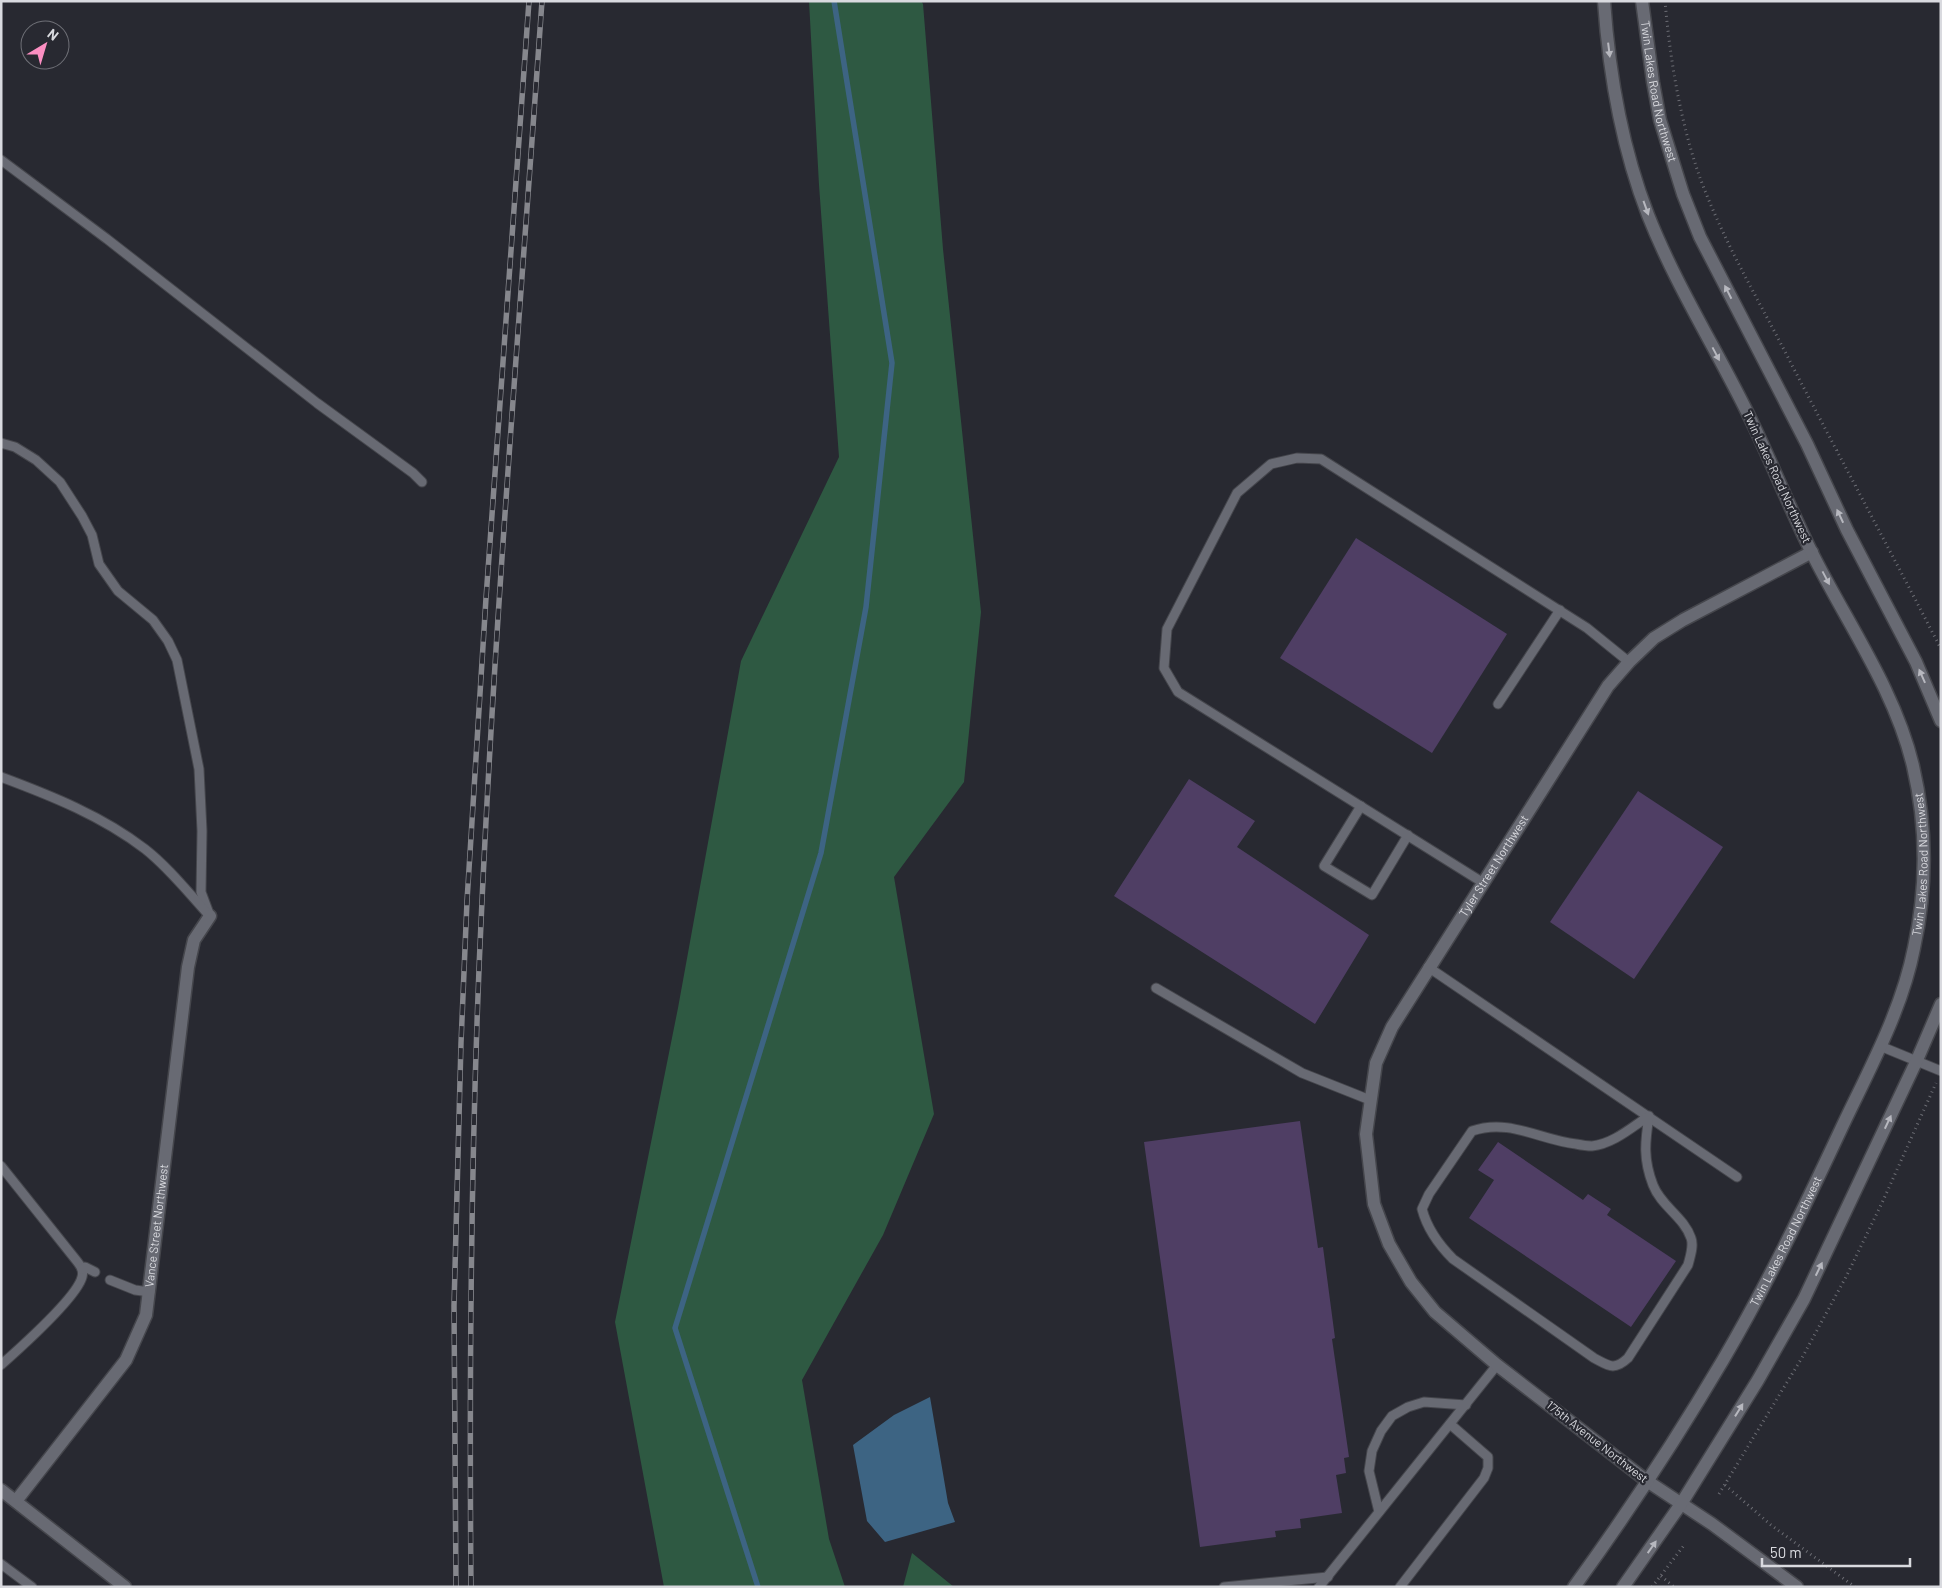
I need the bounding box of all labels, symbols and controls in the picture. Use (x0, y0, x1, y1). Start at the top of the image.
north arrow (20, 20, 70, 70)
street label: Twin Lakes Road Northwest (1639, 20, 1681, 163)
text: N (44, 25, 62, 44)
one-way arrow (1605, 42, 1613, 58)
one-way arrow (1643, 200, 1650, 215)
one-way arrow (1724, 285, 1732, 300)
one-way arrow (1712, 347, 1720, 361)
street label: Twin Lakes Road Northwest (1741, 408, 1815, 545)
one-way arrow (1836, 509, 1844, 523)
one-way arrow (1822, 571, 1830, 586)
one-way arrow (1918, 669, 1926, 683)
street label: Twin Lakes Road Northwest (1909, 792, 1930, 937)
street label: Tyler Street Northwest (1456, 812, 1531, 919)
one-way arrow (1885, 1115, 1893, 1129)
street label: Vance Street Northwest (141, 1163, 170, 1288)
street label: Twin Lakes Road Northwest (1747, 1174, 1824, 1309)
one-way arrow (1814, 1261, 1823, 1276)
street label: 175th Avenue Northwest (1544, 1397, 1651, 1485)
one-way arrow (1735, 1404, 1744, 1417)
scale bar (1762, 1536, 1910, 1568)
one-way arrow (1646, 1541, 1657, 1554)
text: 50 m (1770, 1543, 1802, 1561)

